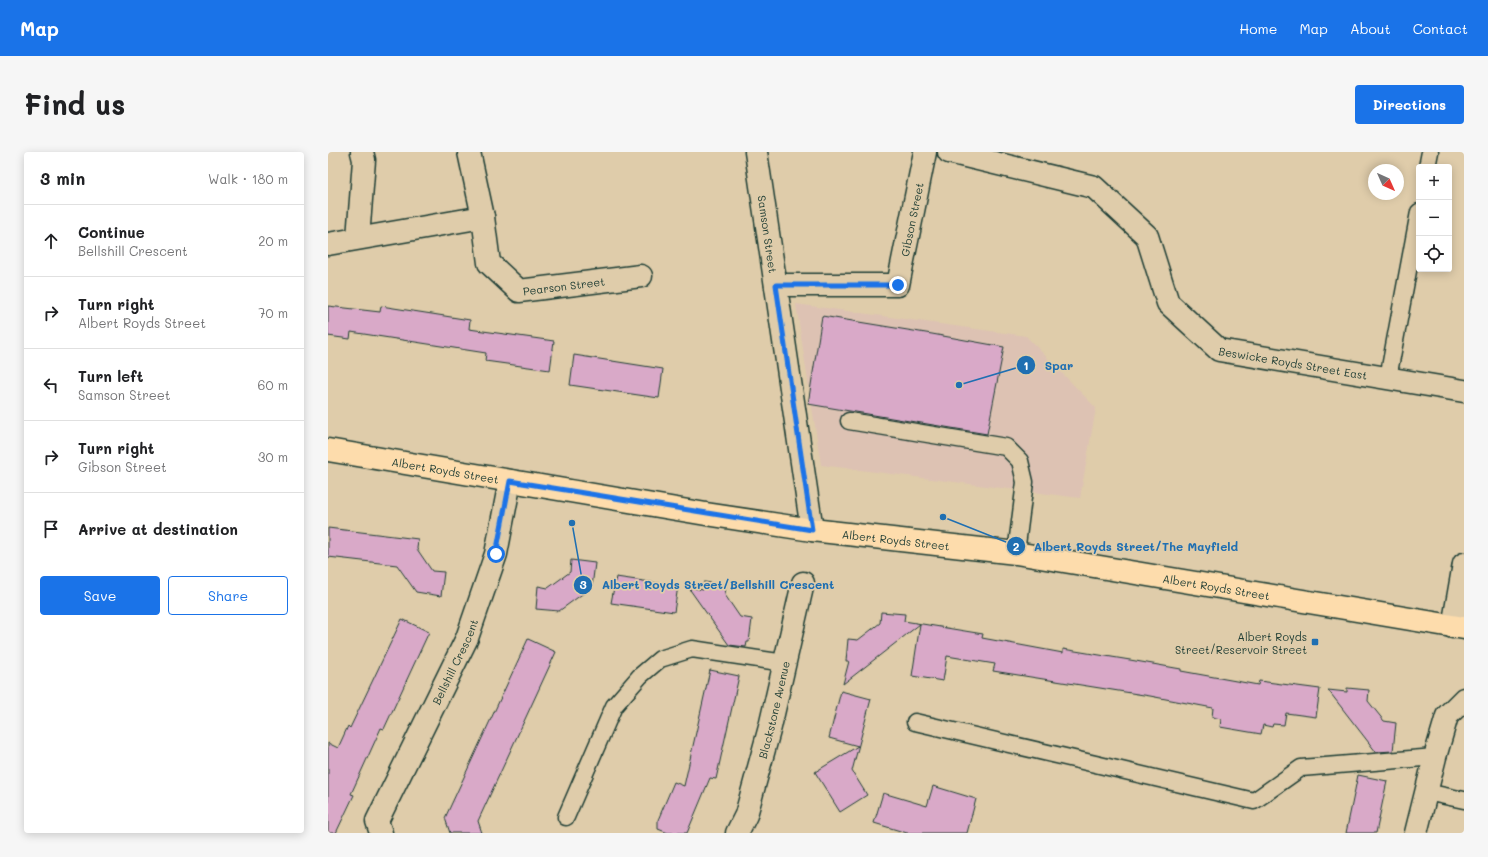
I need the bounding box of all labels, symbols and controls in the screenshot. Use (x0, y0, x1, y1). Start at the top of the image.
text: Map (20, 16, 59, 41)
text: Home (1239, 19, 1277, 38)
text: Map (1299, 19, 1328, 38)
text: About (1350, 19, 1391, 38)
text: Contact (1413, 19, 1468, 38)
button: Directions (1355, 85, 1464, 124)
text: Find us (24, 86, 125, 122)
north arrow (1368, 164, 1404, 200)
map controls (1416, 164, 1452, 272)
button: + (1416, 164, 1452, 200)
text: 3 min (40, 167, 85, 189)
text: Walk · 180 m (208, 170, 288, 187)
street label: Gibson Street (897, 181, 926, 258)
street label: Samson Street (755, 194, 781, 274)
button: − (1416, 200, 1452, 236)
text: Continue (78, 222, 145, 242)
icon: ahead (40, 230, 62, 252)
text: 20 m (258, 232, 288, 249)
button: locate (1416, 236, 1452, 272)
text: Bellshill Crescent (78, 242, 188, 259)
street label: Pearson Street (522, 273, 606, 298)
route end (889, 276, 907, 294)
text: Turn right (78, 294, 155, 314)
icon: right (40, 302, 62, 324)
text: 70 m (258, 304, 288, 321)
text: Albert Royds Street (78, 314, 206, 331)
street label: Beswicke Royds Street East (1217, 343, 1369, 382)
callout: Spar (1016, 353, 1081, 377)
text: 1 (1023, 357, 1029, 373)
text: Spar (1045, 357, 1073, 373)
text: Turn left (78, 366, 143, 386)
icon: left (40, 374, 62, 396)
text: 60 m (258, 376, 288, 393)
text: Samson Street (78, 386, 171, 403)
text: Turn right (78, 438, 155, 458)
icon: right (40, 446, 62, 468)
text: 30 m (258, 448, 288, 465)
street label: Albert Royds Street (391, 453, 500, 486)
text: Gibson Street (78, 458, 167, 475)
icon: arrive (40, 518, 62, 540)
text: Arrive at destination (78, 519, 238, 539)
street label: Albert Royds Street (841, 526, 951, 553)
callout: Albert Royds Street/The Mayfield (1006, 534, 1246, 558)
text: 2 (1013, 538, 1020, 554)
text: Albert Royds Street/The Mayfield (1034, 538, 1239, 554)
route start (487, 545, 505, 563)
street label: Albert Royds Street (1162, 570, 1271, 603)
callout: Albert Royds Street/Bellshill Crescent (573, 573, 842, 597)
button: Save (40, 576, 160, 615)
button: Share (168, 576, 288, 615)
text: 3 (579, 576, 587, 592)
text: Albert Royds Street/Bellshill Crescent (602, 576, 834, 592)
street label: Bellshill Crescent (428, 617, 481, 707)
place label: Albert Royds Street/Reservoir Street (1175, 629, 1307, 657)
marker: Albert Royds Street/Reservoir Street (1310, 637, 1320, 647)
street label: Blackstone Avenue (754, 659, 792, 760)

